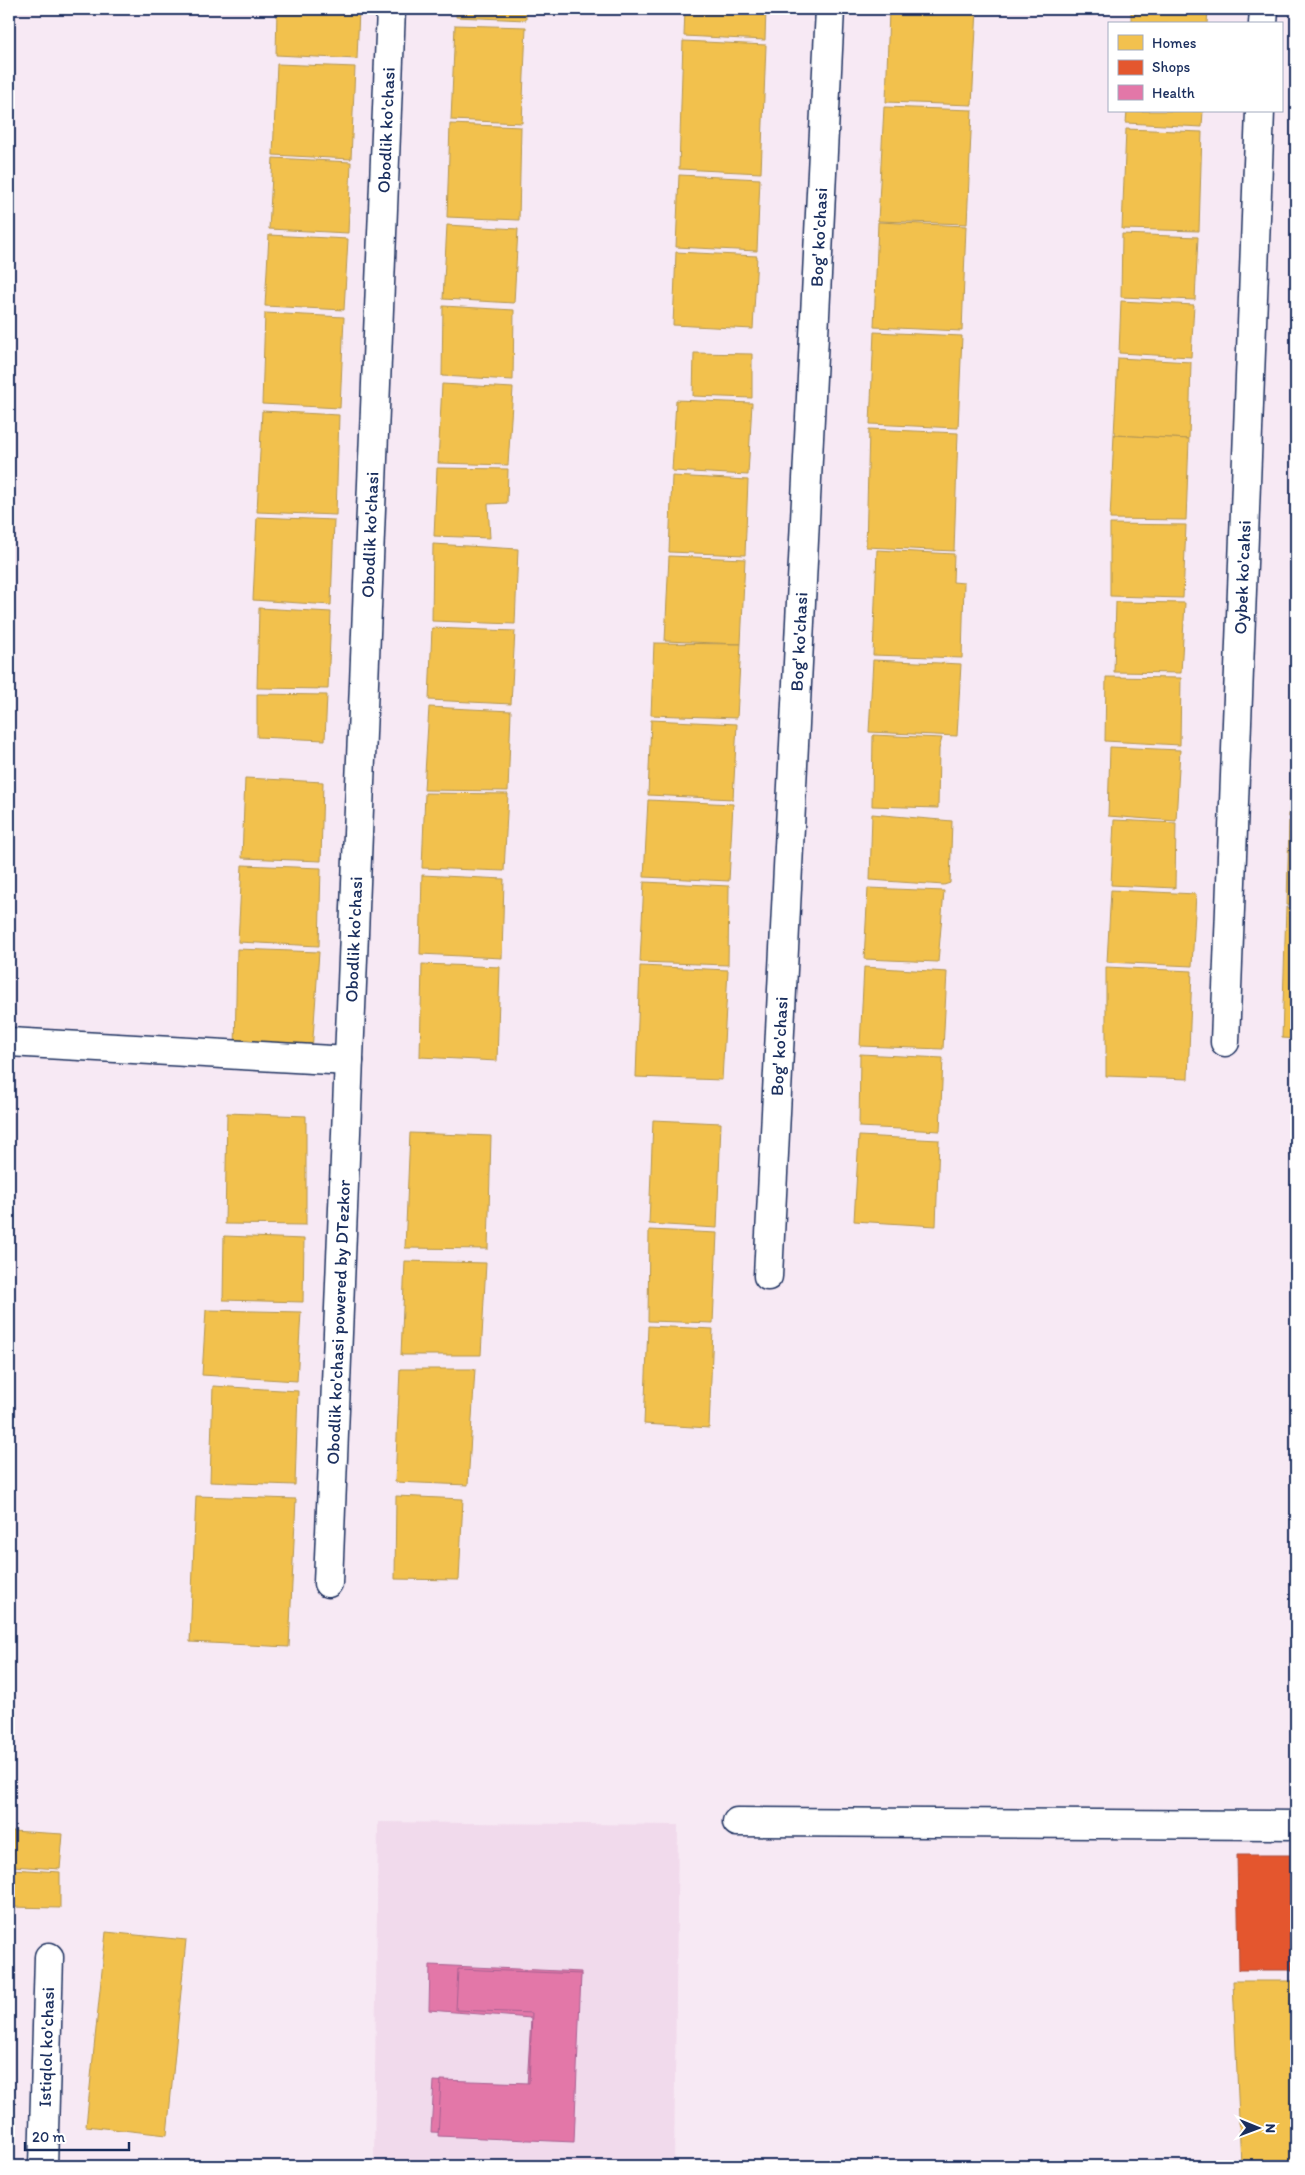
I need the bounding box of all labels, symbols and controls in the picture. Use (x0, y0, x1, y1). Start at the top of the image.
legend (1108, 22, 1282, 112)
text: Homes (1152, 34, 1197, 52)
text: Shops (1152, 58, 1191, 76)
street label: Obodlik ko'chasi (373, 67, 400, 194)
text: Health (1152, 84, 1195, 102)
street label: Bog' ko'chasi (805, 187, 832, 287)
street label: Obodlik ko'chasi (356, 471, 383, 598)
street label: Oybek ko'cahsi (1229, 520, 1256, 635)
street label: Bog' ko'chasi (786, 592, 812, 692)
street label: Obodlik ko'chasi (340, 876, 367, 1003)
street label: Bog' ko'chasi (766, 996, 793, 1096)
street label: Obodlik ko'chasi powered by DTezkor (322, 1179, 355, 1465)
street label: Istiqlol ko'chasi (34, 1987, 59, 2108)
north arrow (1232, 2102, 1282, 2152)
scale bar (25, 2120, 129, 2152)
text: N (1262, 2123, 1279, 2133)
text: 20 m (32, 2128, 66, 2146)

